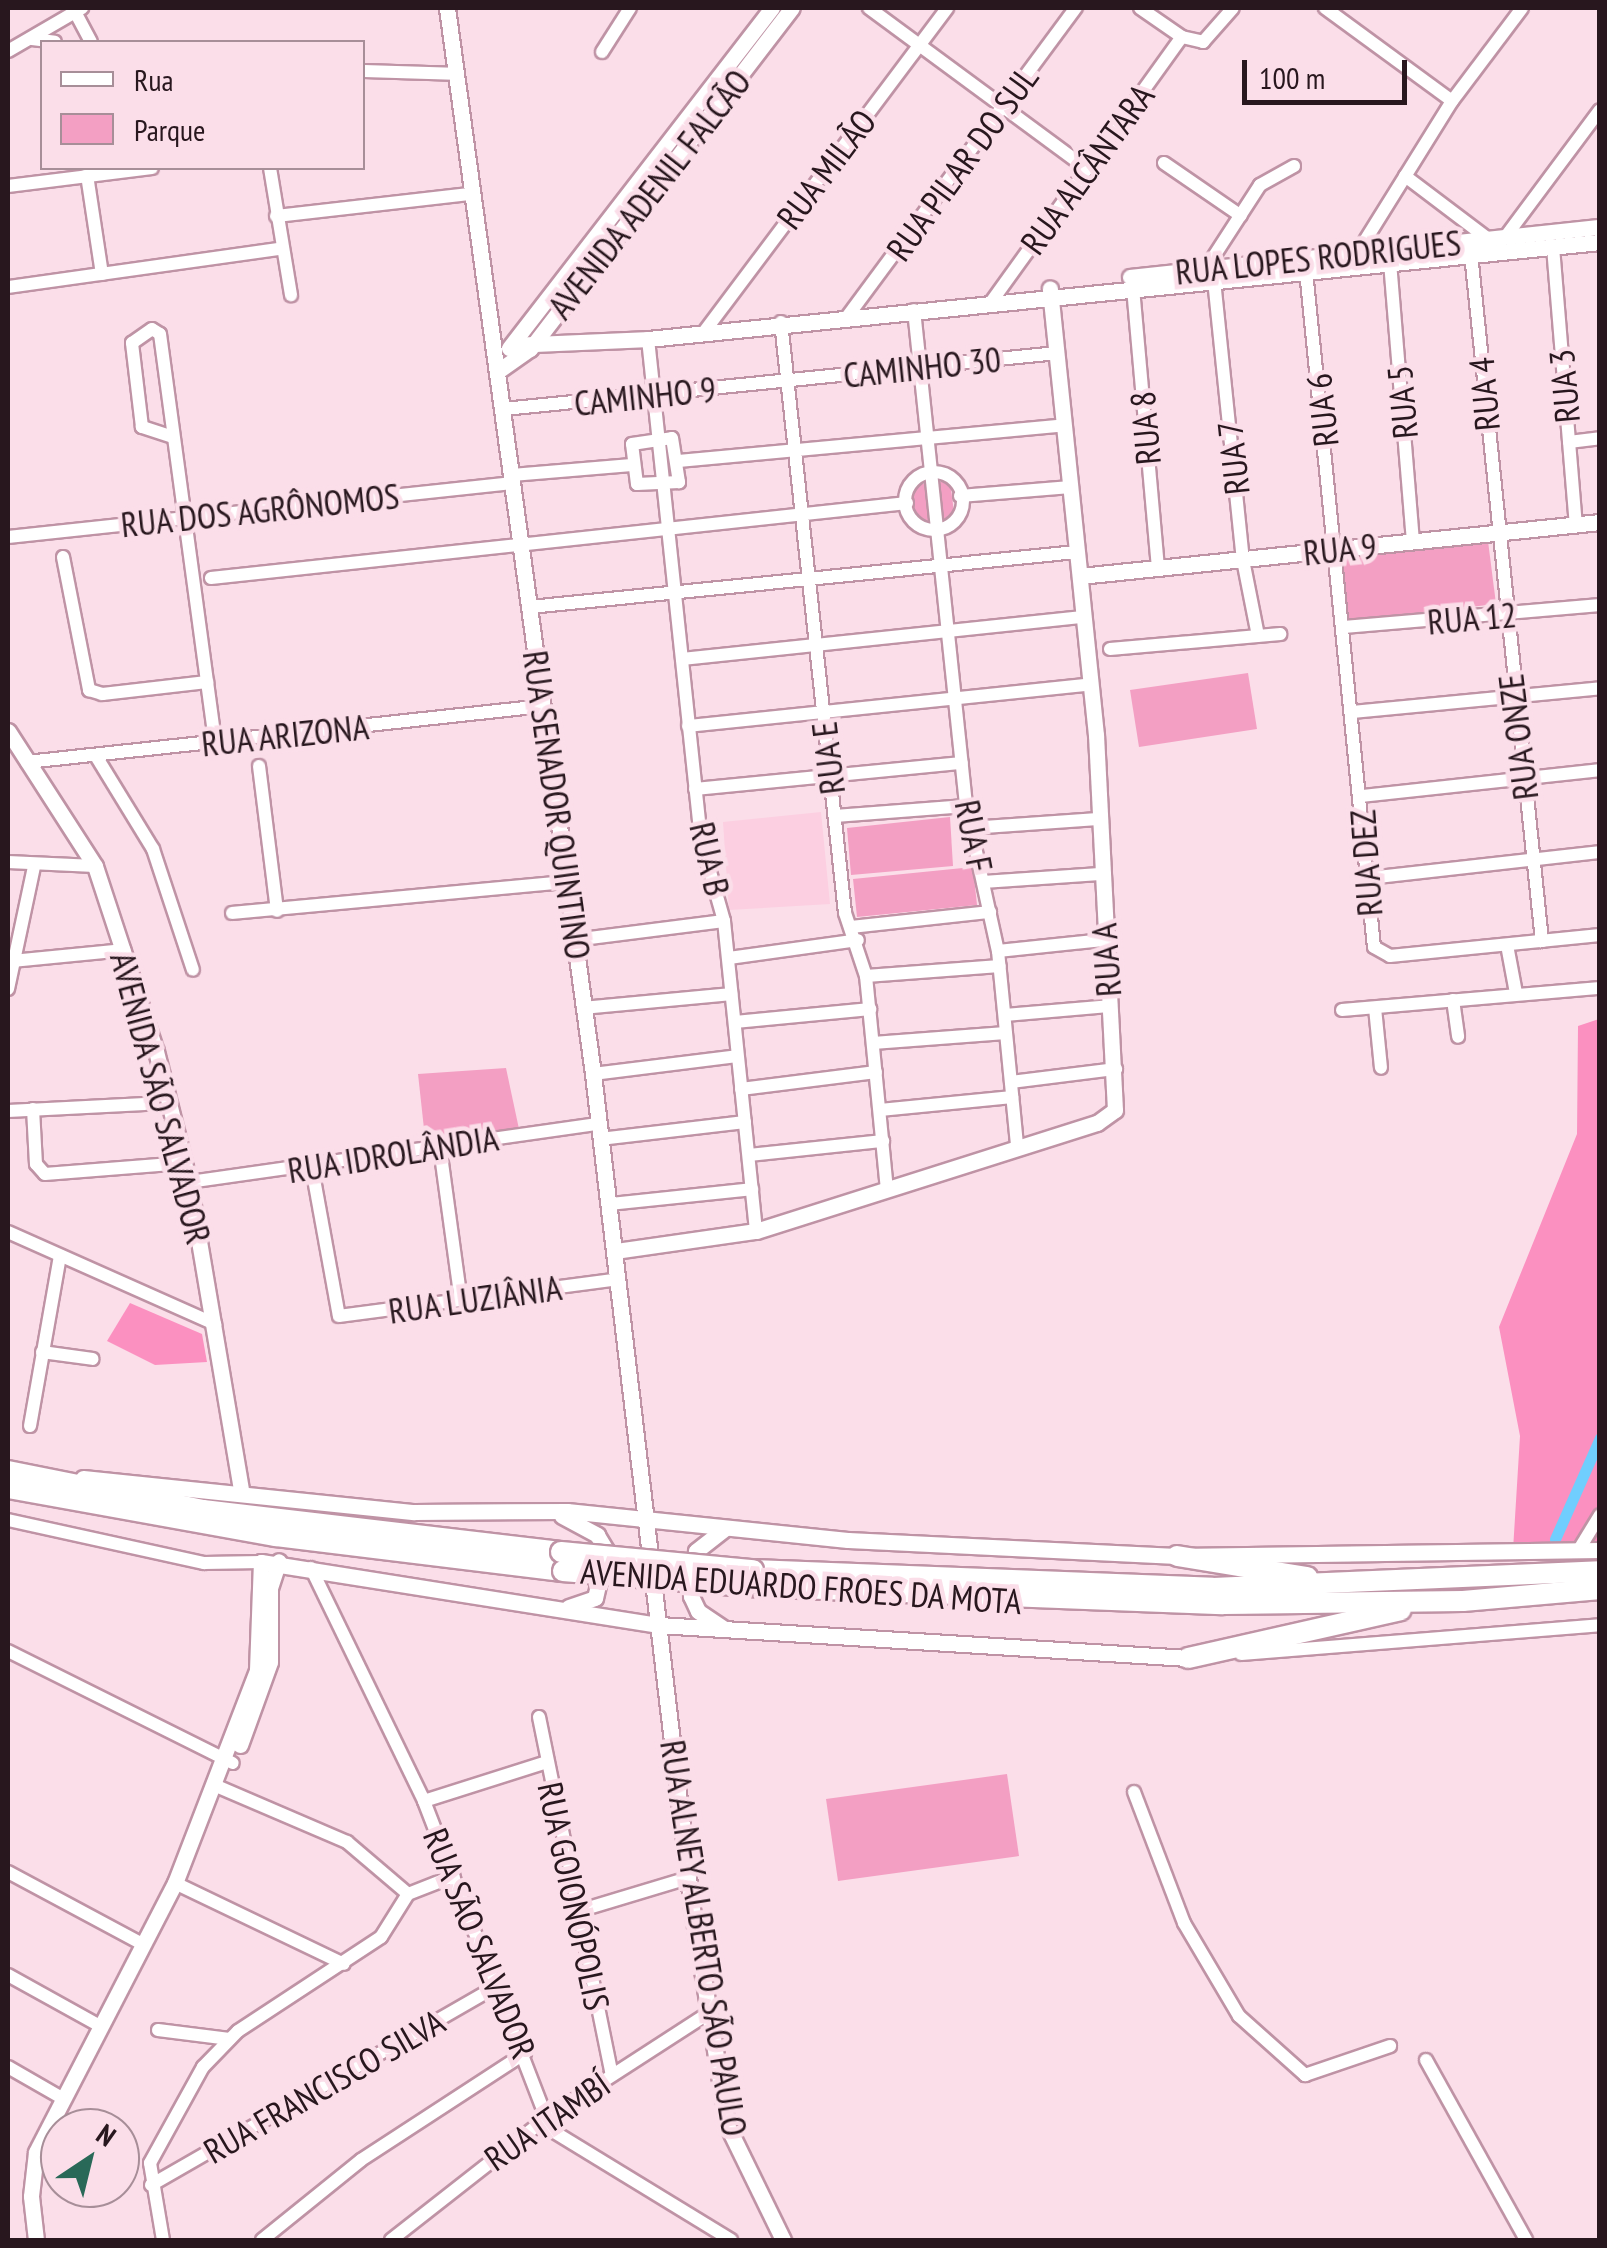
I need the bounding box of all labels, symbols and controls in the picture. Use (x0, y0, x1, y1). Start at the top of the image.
legend (40, 40, 365, 170)
scale bar (1247, 40, 1412, 102)
street label: RUA PILAR DO SUL (877, 57, 1047, 269)
text: 100 m (1259, 58, 1325, 97)
text: Rua (134, 60, 173, 99)
street label: AVENIDA ADENIL FALCÃO (538, 60, 760, 328)
street label: RUA ALCÂNTARA (1011, 75, 1163, 263)
street label: RUA MILÃO (767, 101, 885, 237)
text: Parque (134, 110, 205, 149)
street label: RUA LOPES RODRIGUES (1173, 221, 1463, 293)
street label: CAMINHO 30 (841, 338, 1003, 396)
street label: RUA 3 (1540, 347, 1588, 425)
street label: RUA 4 (1460, 355, 1508, 433)
street label: RUA 5 (1378, 363, 1426, 441)
street label: CAMINHO 9 (572, 368, 718, 424)
street label: RUA 6 (1297, 371, 1347, 449)
street label: RUA 8 (1121, 389, 1169, 467)
street label: RUA 7 (1208, 419, 1258, 497)
street label: RUA DOS AGRÔNOMOS (118, 474, 402, 546)
street label: RUA 9 (1301, 524, 1379, 574)
street label: RUA 12 (1425, 593, 1519, 643)
street label: RUA SENADOR QUINTINO (514, 647, 600, 963)
street label: RUA ONZE (1489, 671, 1547, 803)
street label: RUA ARIZONA (198, 705, 372, 765)
street label: RUA E (803, 719, 853, 797)
street label: RUA F (946, 796, 1002, 876)
street label: RUA DEZ (1341, 808, 1391, 918)
street label: RUA B (681, 817, 739, 901)
street label: RUA A (1082, 921, 1130, 999)
street label: AVENIDA SÃO SALVADOR (102, 947, 220, 1249)
street label: RUA IDROLÂNDIA (284, 1117, 502, 1191)
street label: RUA LUZIÂNIA (385, 1266, 565, 1332)
street label: AVENIDA EDUARDO FROES DA MOTA (578, 1550, 1024, 1622)
street label: RUA ALNEY ALBERTO SÃO PAULO (652, 1735, 756, 2141)
street label: RUA GOIONÓPOLIS (529, 1778, 619, 2014)
street label: RUA SÃO SALVADOR (415, 1821, 545, 2065)
street label: RUA FRANCISCO SILVA (196, 2000, 452, 2172)
street label: RUA ITAMBÍ (476, 2062, 618, 2180)
north arrow (40, 2108, 140, 2208)
text: N (90, 2115, 123, 2154)

